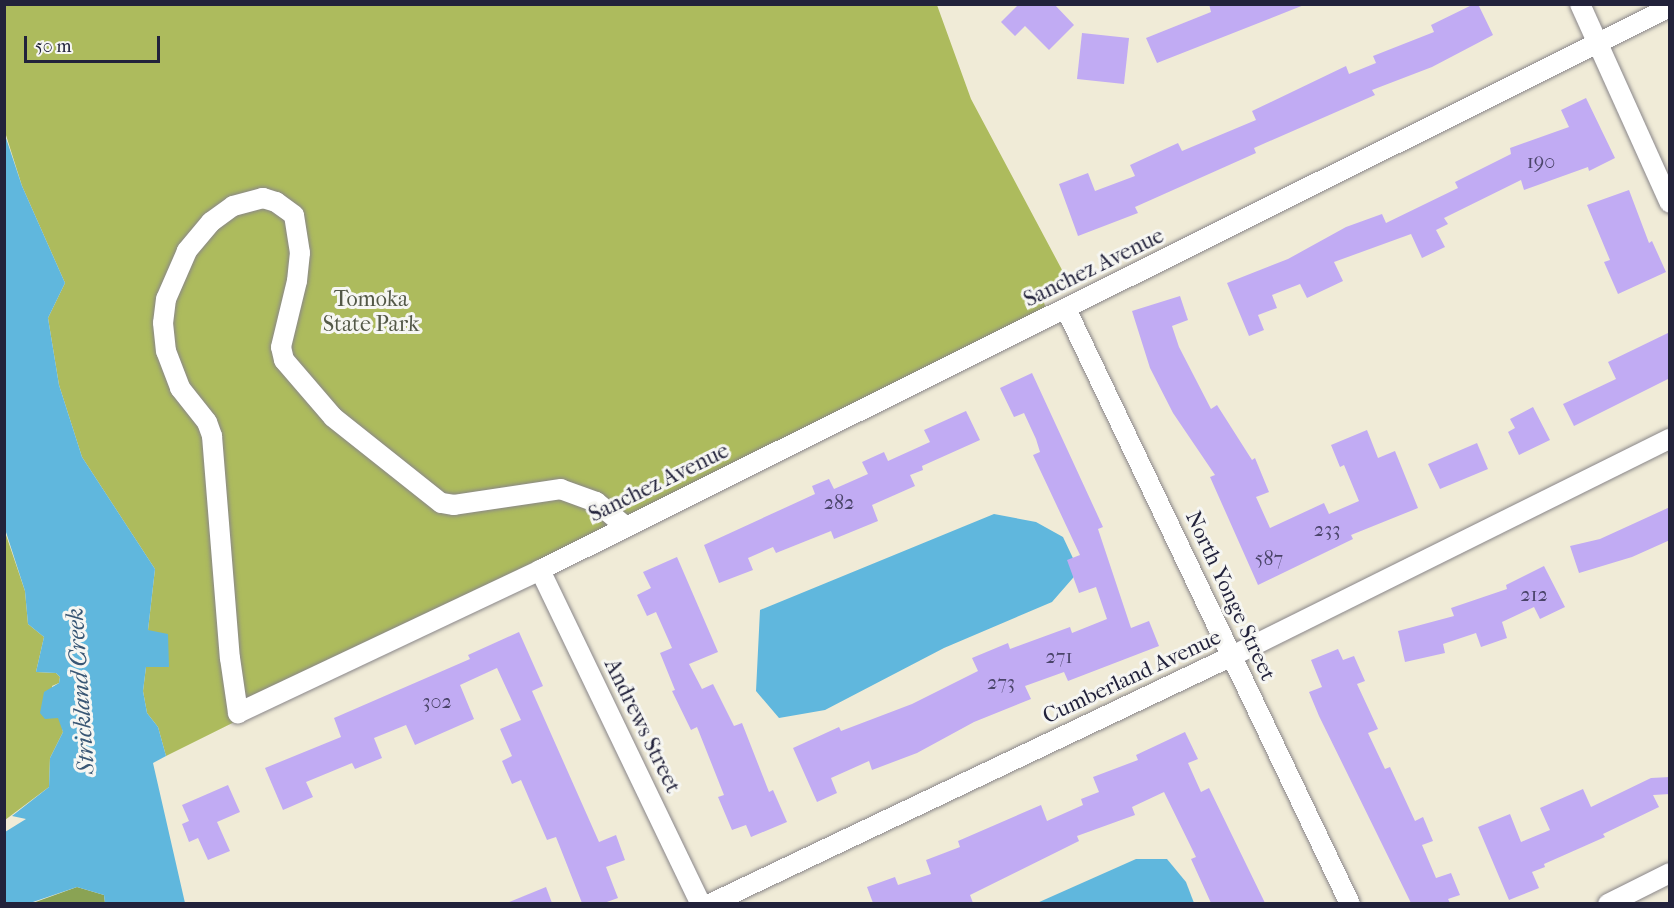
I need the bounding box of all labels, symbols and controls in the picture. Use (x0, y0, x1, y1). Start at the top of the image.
scale bar (27, 24, 164, 62)
text: 50 m (35, 36, 71, 57)
house number: 190 (1527, 149, 1555, 173)
street label: Sanchez Avenue (1020, 223, 1168, 313)
park label: Tomoka State Park (323, 286, 419, 338)
street label: Sanchez Avenue (585, 438, 733, 528)
house number: 282 (824, 490, 854, 514)
street label: North Yonge Street (1179, 507, 1281, 685)
house number: 233 (1314, 517, 1340, 541)
house number: 587 (1255, 546, 1283, 570)
house number: 212 (1520, 582, 1548, 606)
water label: Strickland Creek (61, 607, 101, 775)
street label: Cumberland Avenue (1039, 624, 1225, 730)
house number: 271 (1045, 644, 1073, 668)
street label: Andrews Street (598, 655, 686, 797)
house number: 273 (987, 670, 1015, 694)
house number: 302 (422, 689, 452, 713)

